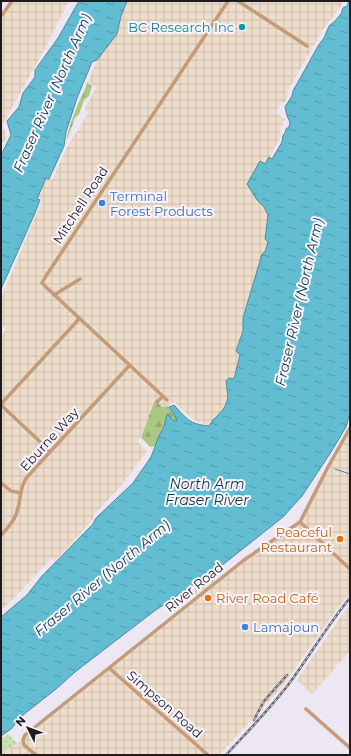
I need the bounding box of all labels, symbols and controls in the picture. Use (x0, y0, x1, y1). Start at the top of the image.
water label: Fraser River (North Arm) (9, 11, 95, 175)
place label: BC Research Inc (128, 19, 234, 35)
marker: BC Research Inc (237, 22, 247, 32)
street label: Mitchell Road (49, 163, 111, 247)
place label: Terminal Forest Products (110, 188, 213, 219)
marker: Terminal Forest Products (97, 198, 107, 208)
water label: Fraser River (North Arm) (271, 216, 327, 388)
street label: Eburne Way (16, 403, 82, 474)
water label: North Arm Fraser River (165, 475, 249, 509)
water label: Fraser River (North Arm) (30, 516, 174, 640)
place label: Peaceful Restaurant (261, 524, 332, 555)
marker: Peaceful Restaurant (335, 534, 345, 544)
street label: River Road (162, 559, 226, 615)
place label: River Road Café (216, 590, 319, 606)
marker: River Road Café (203, 593, 213, 603)
place label: Lamajoun (253, 619, 319, 635)
marker: Lamajoun (240, 622, 250, 632)
street label: Simpson Road (124, 667, 206, 741)
north arrow (8, 708, 48, 748)
text: N (12, 713, 29, 729)

